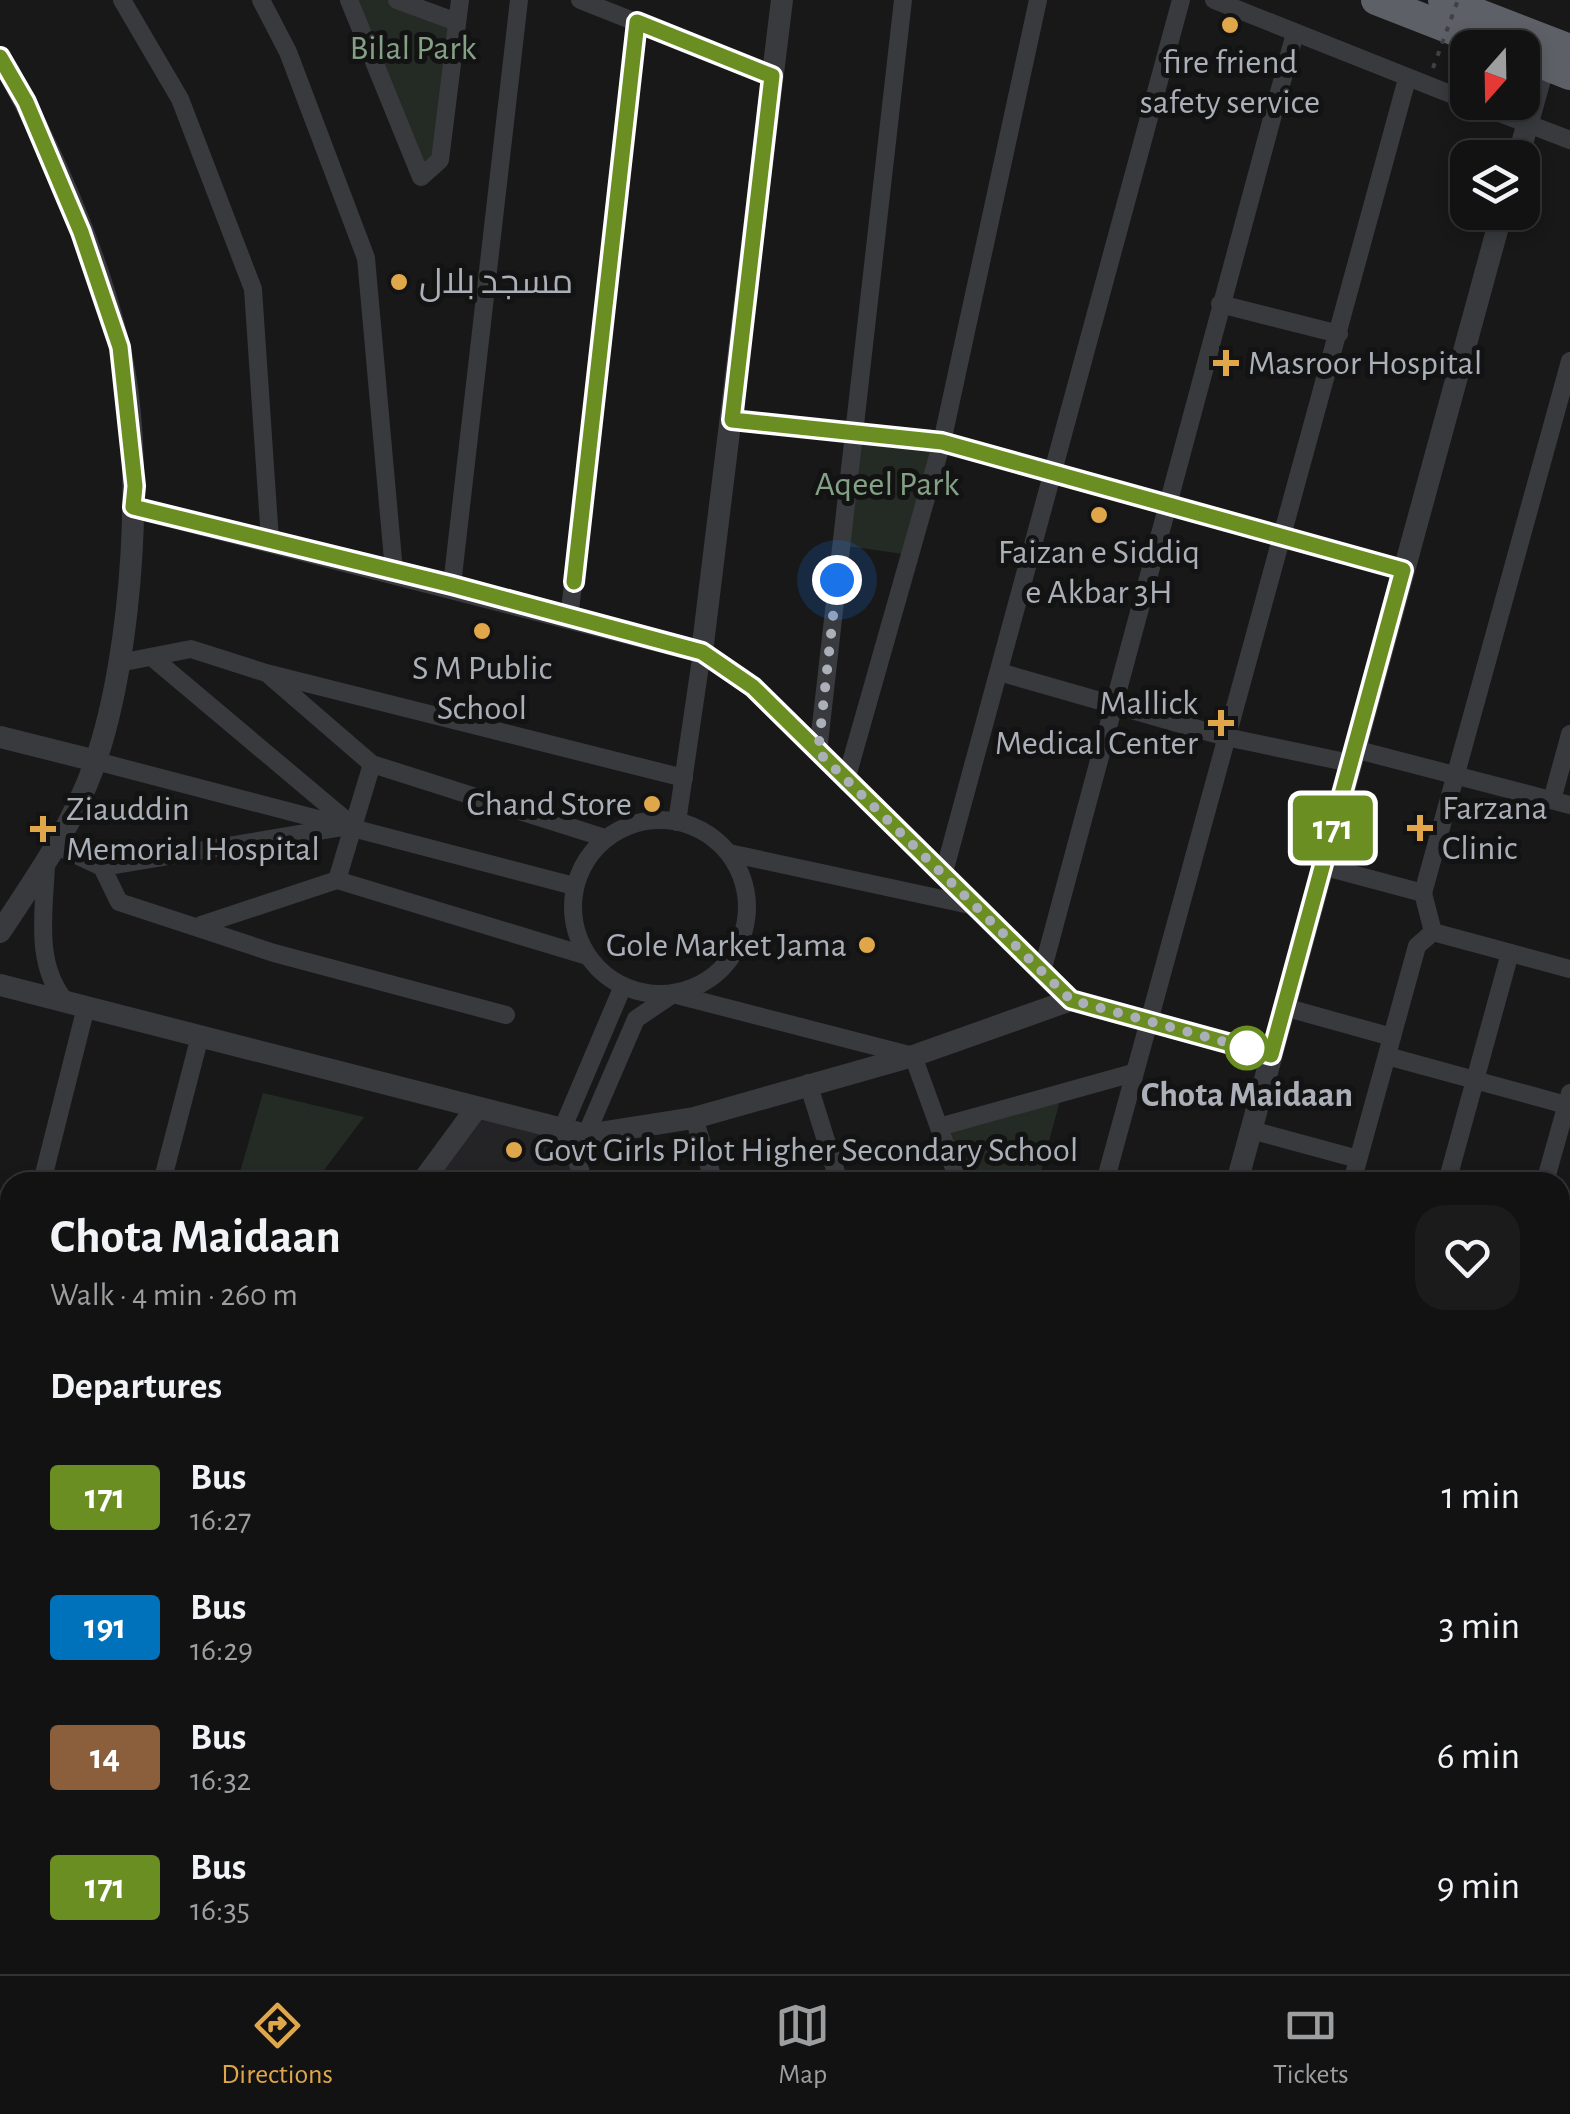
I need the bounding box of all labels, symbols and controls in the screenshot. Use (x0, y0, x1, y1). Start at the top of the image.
marker: fire friend safety service (1219, 14, 1241, 36)
north arrow (1450, 30, 1540, 120)
map controls (1450, 30, 1540, 230)
park label: Bilal Park (350, 31, 476, 66)
place label: fire friend safety service (1140, 45, 1320, 120)
button: layers (1450, 140, 1540, 230)
place label: مسجد بلال (419, 265, 573, 302)
marker: مسجد بلال (388, 271, 410, 293)
place label: Masroor Hospital (1248, 346, 1482, 381)
marker: Masroor Hospital (1213, 350, 1239, 376)
park label: Aqeel Park (815, 467, 959, 502)
marker: Faizan e Siddiq e Akbar 3H (1088, 504, 1110, 526)
place label: Faizan e Siddiq e Akbar 3H (998, 535, 1200, 610)
your location (812, 555, 862, 605)
marker: S M Public School (471, 620, 493, 642)
place label: S M Public School (412, 651, 552, 726)
place label: Mallick Medical Center (995, 686, 1199, 761)
marker: Mallick Medical Center (1208, 710, 1234, 736)
place label: Chand Store (466, 787, 632, 822)
place label: Farzana Clinic (1442, 791, 1548, 866)
place label: Ziauddin Memorial Hospital (66, 792, 320, 867)
marker: Chand Store (641, 793, 663, 815)
line badge: 171 (1276, 796, 1390, 860)
text: 171 (1313, 811, 1353, 846)
marker: Farzana Clinic (1407, 815, 1433, 841)
marker: Ziauddin Memorial Hospital (30, 816, 56, 842)
place label: Gole Market Jama (606, 928, 847, 963)
marker: Gole Market Jama (856, 934, 878, 956)
marker: Chota Maidaan (1226, 1027, 1268, 1069)
place label: Chota Maidaan (1141, 1078, 1353, 1113)
place label: Govt Girls Pilot Higher Secondary School (534, 1133, 1078, 1168)
marker: Govt Girls Pilot Higher Secondary School (503, 1139, 525, 1161)
button: heart (1415, 1205, 1520, 1310)
text: Chota Maidaan (50, 1214, 341, 1262)
text: Walk · 4 min · 260 m (50, 1279, 298, 1311)
text: Departures (50, 1368, 222, 1406)
text: Bus (190, 1459, 246, 1497)
text: 1 min (1441, 1478, 1520, 1516)
text: 171 (85, 1480, 125, 1515)
text: 16:27 (190, 1504, 251, 1536)
text: Bus (190, 1589, 246, 1627)
text: 3 min (1439, 1608, 1520, 1646)
text: 191 (84, 1610, 126, 1645)
text: 16:29 (190, 1634, 253, 1666)
text: Bus (190, 1719, 246, 1757)
text: 6 min (1437, 1738, 1520, 1776)
text: 14 (90, 1740, 120, 1775)
text: 16:32 (190, 1764, 251, 1796)
text: Bus (190, 1849, 246, 1887)
text: 9 min (1437, 1868, 1520, 1906)
text: 171 (85, 1870, 125, 1905)
text: 16:35 (190, 1894, 250, 1926)
tab: Directions (221, 1998, 333, 2092)
tab: Map (775, 1998, 830, 2092)
tab: Tickets (1273, 1998, 1349, 2092)

